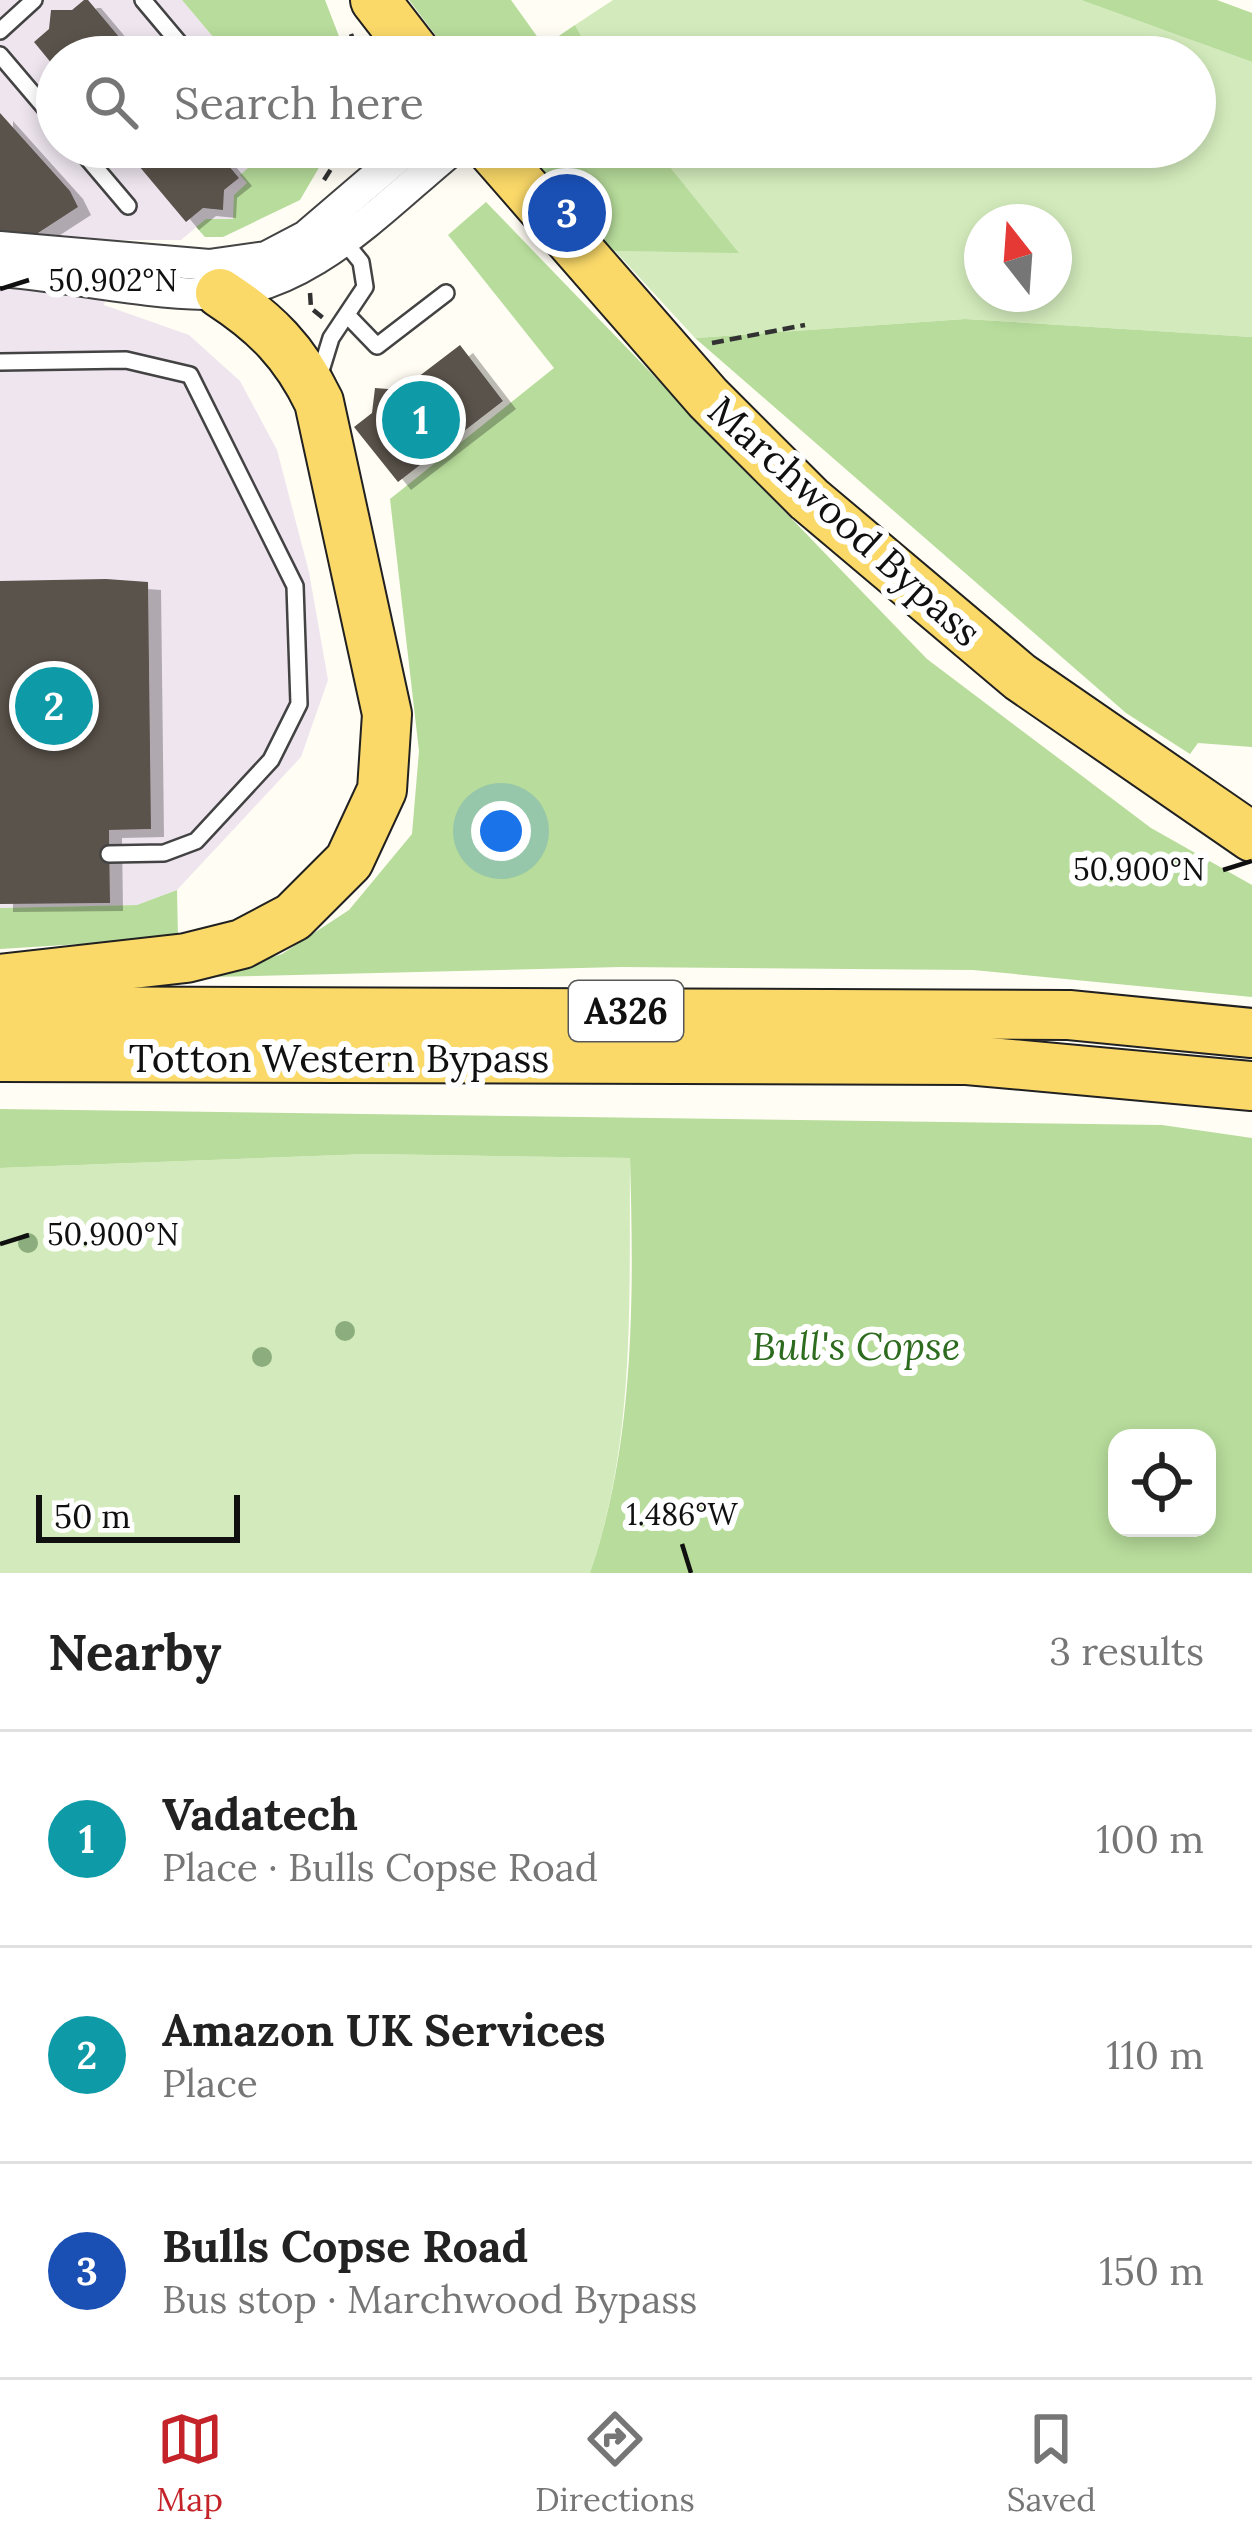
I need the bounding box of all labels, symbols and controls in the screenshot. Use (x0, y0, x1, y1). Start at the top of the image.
search box (36, 36, 1216, 168)
icon: search (78, 69, 144, 135)
text: Search here (174, 74, 424, 131)
pin: 3 (528, 168, 606, 258)
north arrow (964, 204, 1072, 312)
text: 50.902°N (49, 261, 177, 299)
pin: 1 (382, 375, 460, 465)
street label: Marchwood Bypass (698, 385, 992, 657)
pin: 2 (15, 661, 93, 751)
your location (471, 801, 531, 861)
text: 50.900°N (1073, 850, 1205, 888)
road number: A326 (569, 981, 683, 1041)
street label: Totton Western Bypass (129, 1033, 549, 1083)
text: 50.900°N (47, 1215, 179, 1253)
park label: Bull's Copse (752, 1321, 960, 1371)
map controls (1108, 1429, 1216, 1537)
button: locate (1108, 1429, 1216, 1537)
scale bar (36, 1489, 240, 1542)
text: 50 m (54, 1495, 131, 1537)
text: 1.486°W (627, 1495, 739, 1533)
text: Nearby (48, 1619, 221, 1684)
text: 3 results (1049, 1626, 1204, 1676)
text: Vadatech (162, 1785, 358, 1842)
text: 1 (79, 1814, 95, 1864)
text: 100 m (1096, 1814, 1204, 1864)
text: Place · Bulls Copse Road (162, 1842, 598, 1892)
text: Amazon UK Services (162, 2001, 606, 2058)
text: 2 (77, 2030, 97, 2080)
text: 110 m (1106, 2030, 1204, 2080)
text: Place (162, 2058, 258, 2108)
text: Bulls Copse Road (162, 2217, 528, 2274)
text: 3 (76, 2246, 98, 2296)
text: 150 m (1099, 2246, 1204, 2296)
text: Bus stop · Marchwood Bypass (162, 2274, 697, 2324)
tab: Map (156, 2406, 223, 2520)
tab: Directions (535, 2406, 695, 2520)
tab: Saved (1007, 2406, 1096, 2520)

